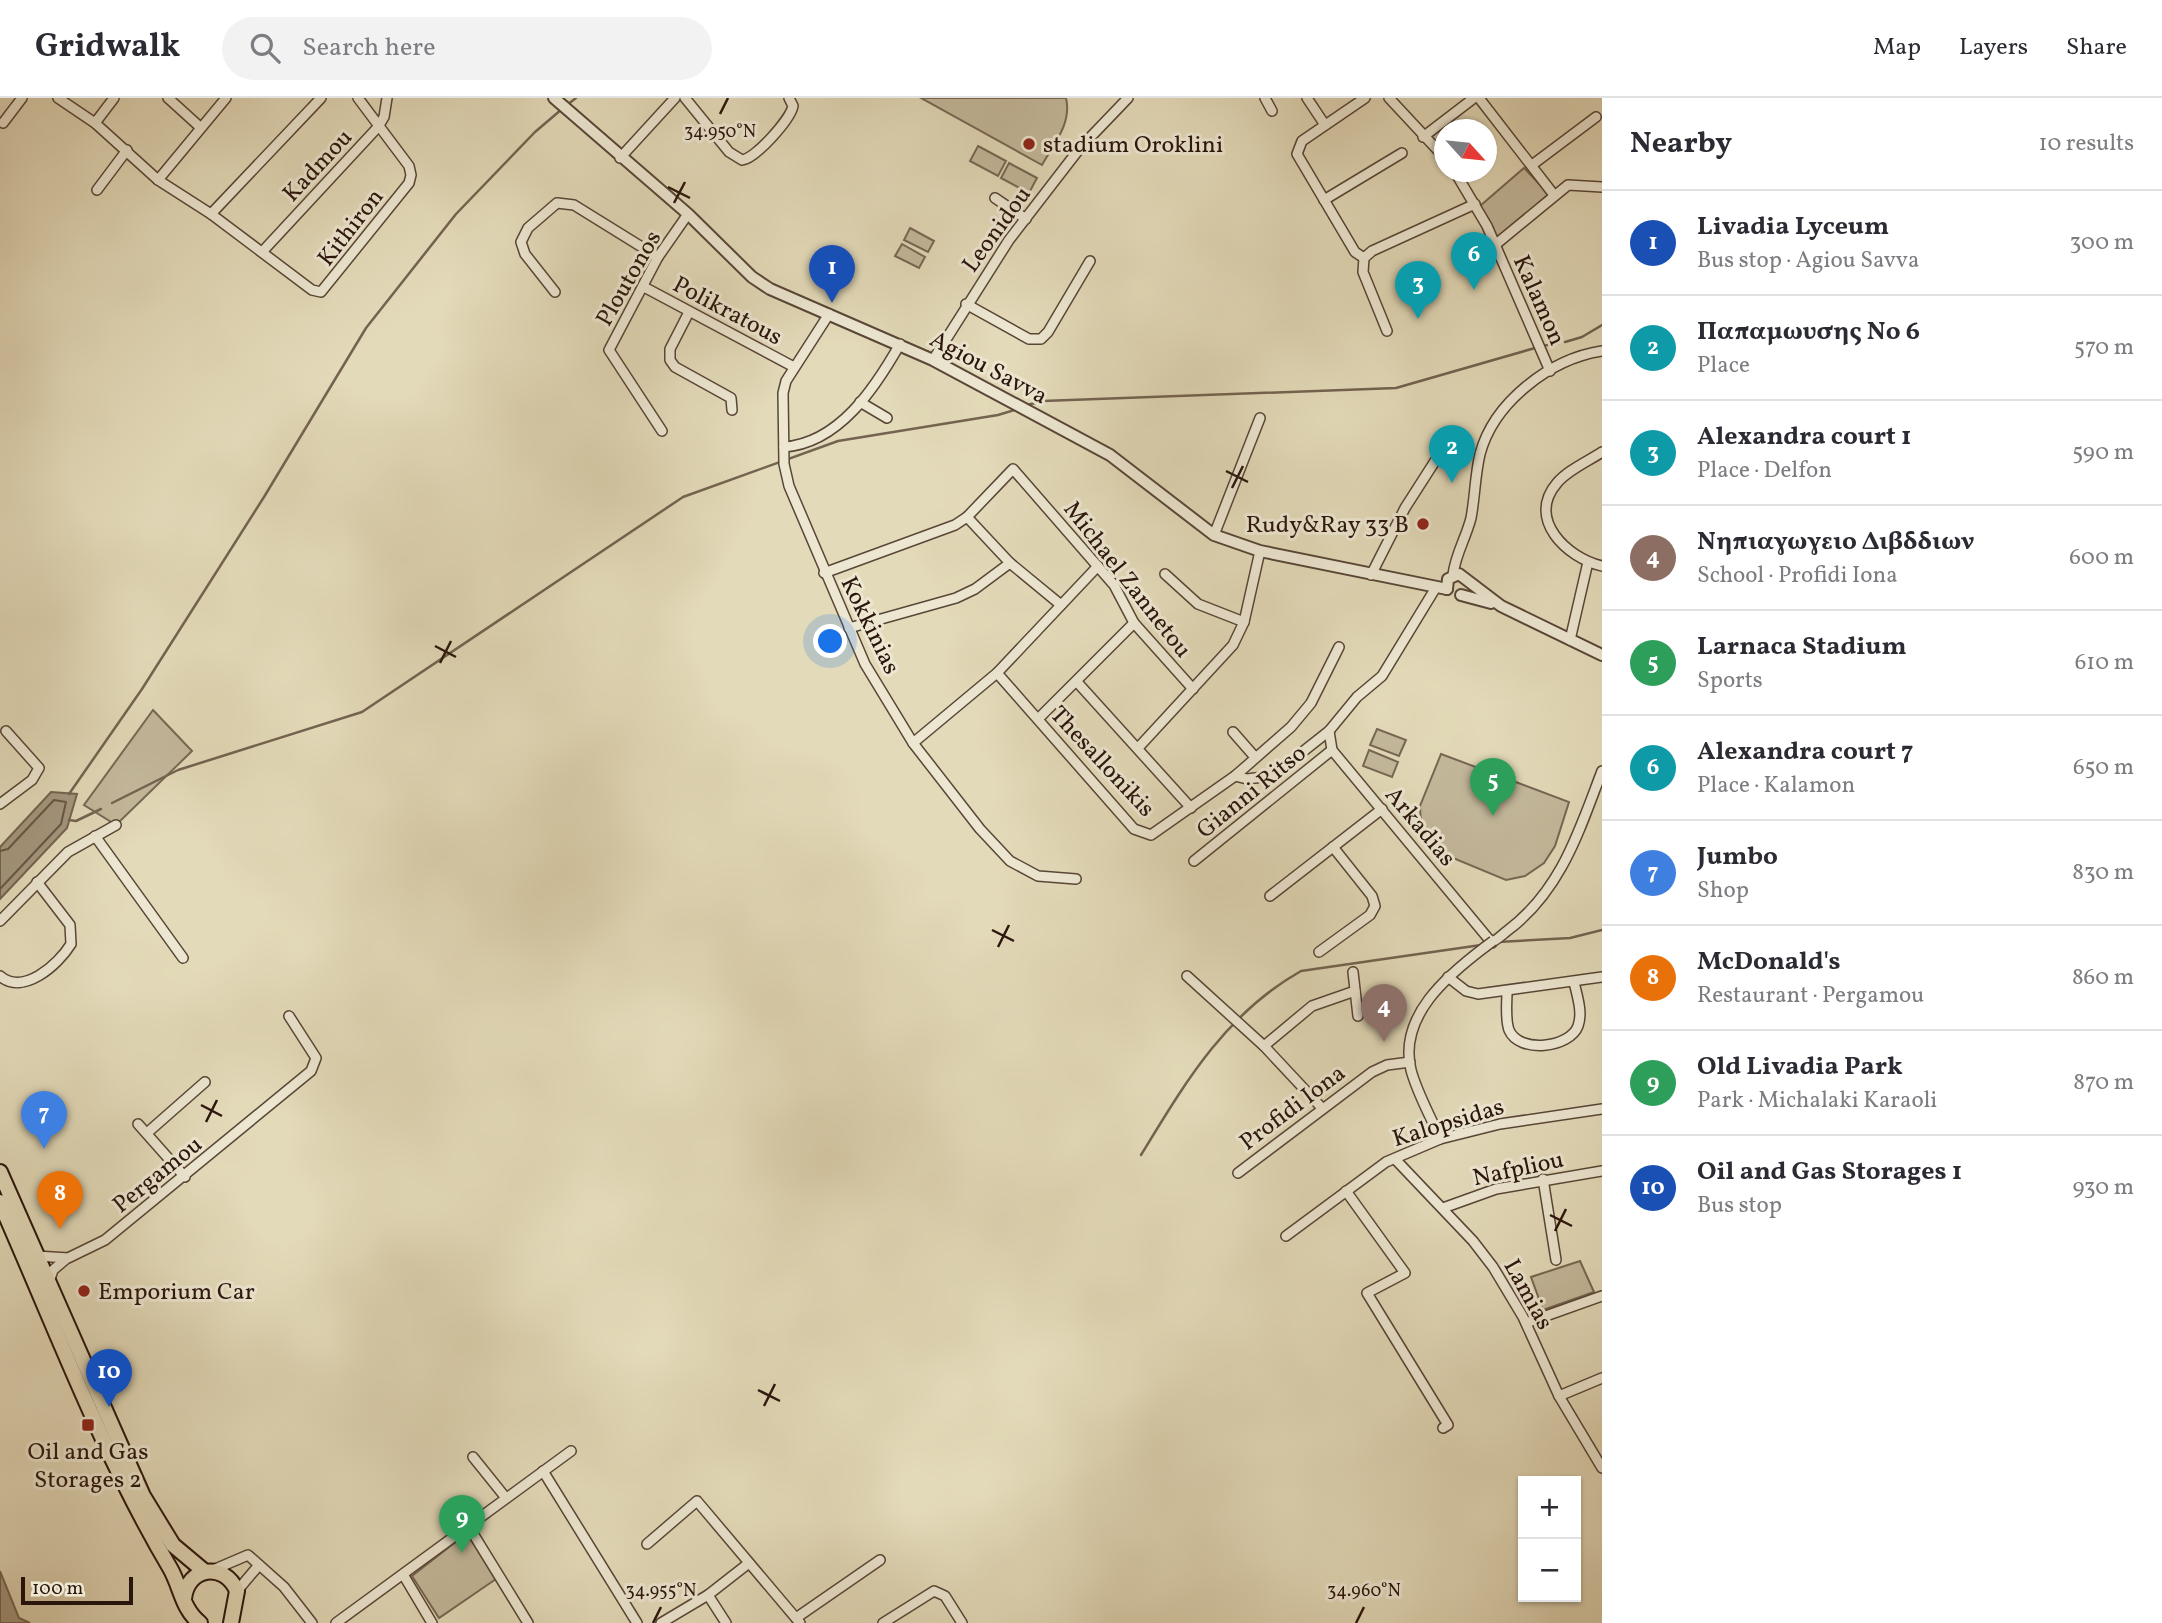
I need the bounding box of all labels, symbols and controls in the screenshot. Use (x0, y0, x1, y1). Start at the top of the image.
search box (222, 17, 712, 80)
text: Gridwalk (35, 25, 180, 71)
icon: search (246, 29, 284, 67)
text: Search here (302, 30, 436, 66)
text: Map (1873, 31, 1921, 65)
text: Layers (1959, 31, 2028, 65)
text: Share (2066, 31, 2127, 65)
north arrow (1434, 119, 1497, 182)
text: 34.950°N (684, 120, 756, 145)
street label: Kadmou (276, 122, 361, 211)
text: Nearby (1630, 123, 1732, 165)
text: 10 results (2039, 128, 2134, 160)
place label: stadium Oroklini (1043, 129, 1223, 163)
marker: stadium Oroklini (1021, 136, 1037, 152)
street label: Leonidou (955, 180, 1040, 280)
street label: Kithiron (310, 182, 393, 274)
text: Livadia Lyceum (1697, 209, 1889, 245)
street label: Ploutonos (589, 225, 671, 333)
text: 1 (1648, 227, 1658, 259)
text: 300 m (2070, 227, 2134, 259)
pin: 6 (1451, 232, 1497, 290)
pin: 1 (809, 245, 855, 303)
text: Bus stop · Agiou Savva (1697, 245, 1919, 277)
street label: Kalamon (1503, 250, 1573, 351)
pin: 3 (1395, 261, 1441, 319)
street label: Polikratous (666, 269, 788, 355)
text: Παπαμωυσης No 6 (1697, 314, 1920, 350)
street label: Agiou Savva (923, 323, 1053, 414)
text: 2 (1647, 332, 1659, 364)
text: 570 m (2074, 332, 2134, 364)
text: Place (1697, 350, 1750, 382)
text: Alexandra court 1 (1697, 419, 1911, 455)
pin: 2 (1429, 425, 1475, 483)
text: 3 (1647, 437, 1659, 469)
text: 590 m (2072, 437, 2134, 469)
text: Place · Delfon (1697, 455, 1832, 487)
street label: Michael Zannetou (1054, 495, 1199, 666)
place label: Rudy&Ray 33 B (1246, 509, 1409, 543)
marker: Rudy&Ray 33 B (1415, 516, 1431, 532)
text: Νηπιαγωγειο Διβδδιων (1697, 524, 1974, 560)
text: 4 (1646, 542, 1660, 574)
text: 600 m (2069, 542, 2134, 574)
text: School · Profidi Iona (1697, 560, 1898, 592)
street label: Kokkinias (831, 571, 907, 681)
your location (813, 624, 847, 658)
text: Larnaca Stadium (1697, 629, 1907, 665)
text: 5 (1647, 647, 1659, 679)
text: 610 m (2075, 647, 2134, 679)
text: Sports (1697, 665, 1763, 697)
street label: Thesallonikis (1041, 699, 1162, 825)
text: Alexandra court 7 (1697, 734, 1913, 770)
street label: Gianni Ritso (1190, 738, 1314, 847)
text: 6 (1647, 752, 1659, 784)
text: 650 m (2073, 752, 2134, 784)
pin: 5 (1470, 758, 1516, 816)
text: Place · Kalamon (1697, 770, 1855, 802)
street label: Arkadias (1376, 780, 1463, 875)
text: Jumbo (1697, 839, 1778, 875)
text: 7 (1648, 857, 1659, 889)
text: 830 m (2072, 857, 2134, 889)
text: Shop (1697, 875, 1749, 907)
text: McDonald's (1697, 944, 1840, 980)
text: 8 (1647, 962, 1659, 994)
text: 860 m (2072, 962, 2134, 994)
text: Restaurant · Pergamou (1697, 980, 1924, 1012)
pin: 4 (1361, 984, 1407, 1042)
text: Old Livadia Park (1697, 1049, 1903, 1085)
street label: Profidi Iona (1233, 1057, 1353, 1160)
text: 9 (1647, 1067, 1659, 1099)
text: 870 m (2073, 1067, 2134, 1099)
text: Park · Michalaki Karaoli (1697, 1085, 1937, 1117)
pin: 7 (21, 1091, 67, 1149)
street label: Kalopsidas (1389, 1091, 1509, 1157)
street label: Pergamou (106, 1129, 210, 1222)
street label: Nafpliou (1470, 1144, 1567, 1196)
text: Oil and Gas Storages 1 (1697, 1154, 1962, 1190)
pin: 8 (37, 1171, 83, 1229)
text: 10 (1641, 1172, 1665, 1204)
text: 930 m (2072, 1172, 2134, 1204)
text: Bus stop (1697, 1190, 1782, 1222)
street label: Lamias (1494, 1253, 1561, 1336)
place label: Emporium Car (98, 1276, 255, 1310)
marker: Emporium Car (76, 1283, 92, 1299)
pin: 10 (86, 1349, 132, 1407)
marker: Oil and Gas Storages 2 (80, 1417, 96, 1433)
place label: Oil and Gas Storages 2 (27, 1436, 149, 1498)
map controls (1518, 1476, 1581, 1602)
button: + (1518, 1476, 1581, 1539)
pin: 9 (439, 1495, 485, 1553)
button: − (1518, 1539, 1581, 1602)
scale bar (21, 1574, 133, 1606)
text: 100 m (32, 1576, 83, 1602)
text: 34.955°N (626, 1579, 696, 1604)
text: 34.960°N (1327, 1579, 1401, 1604)

